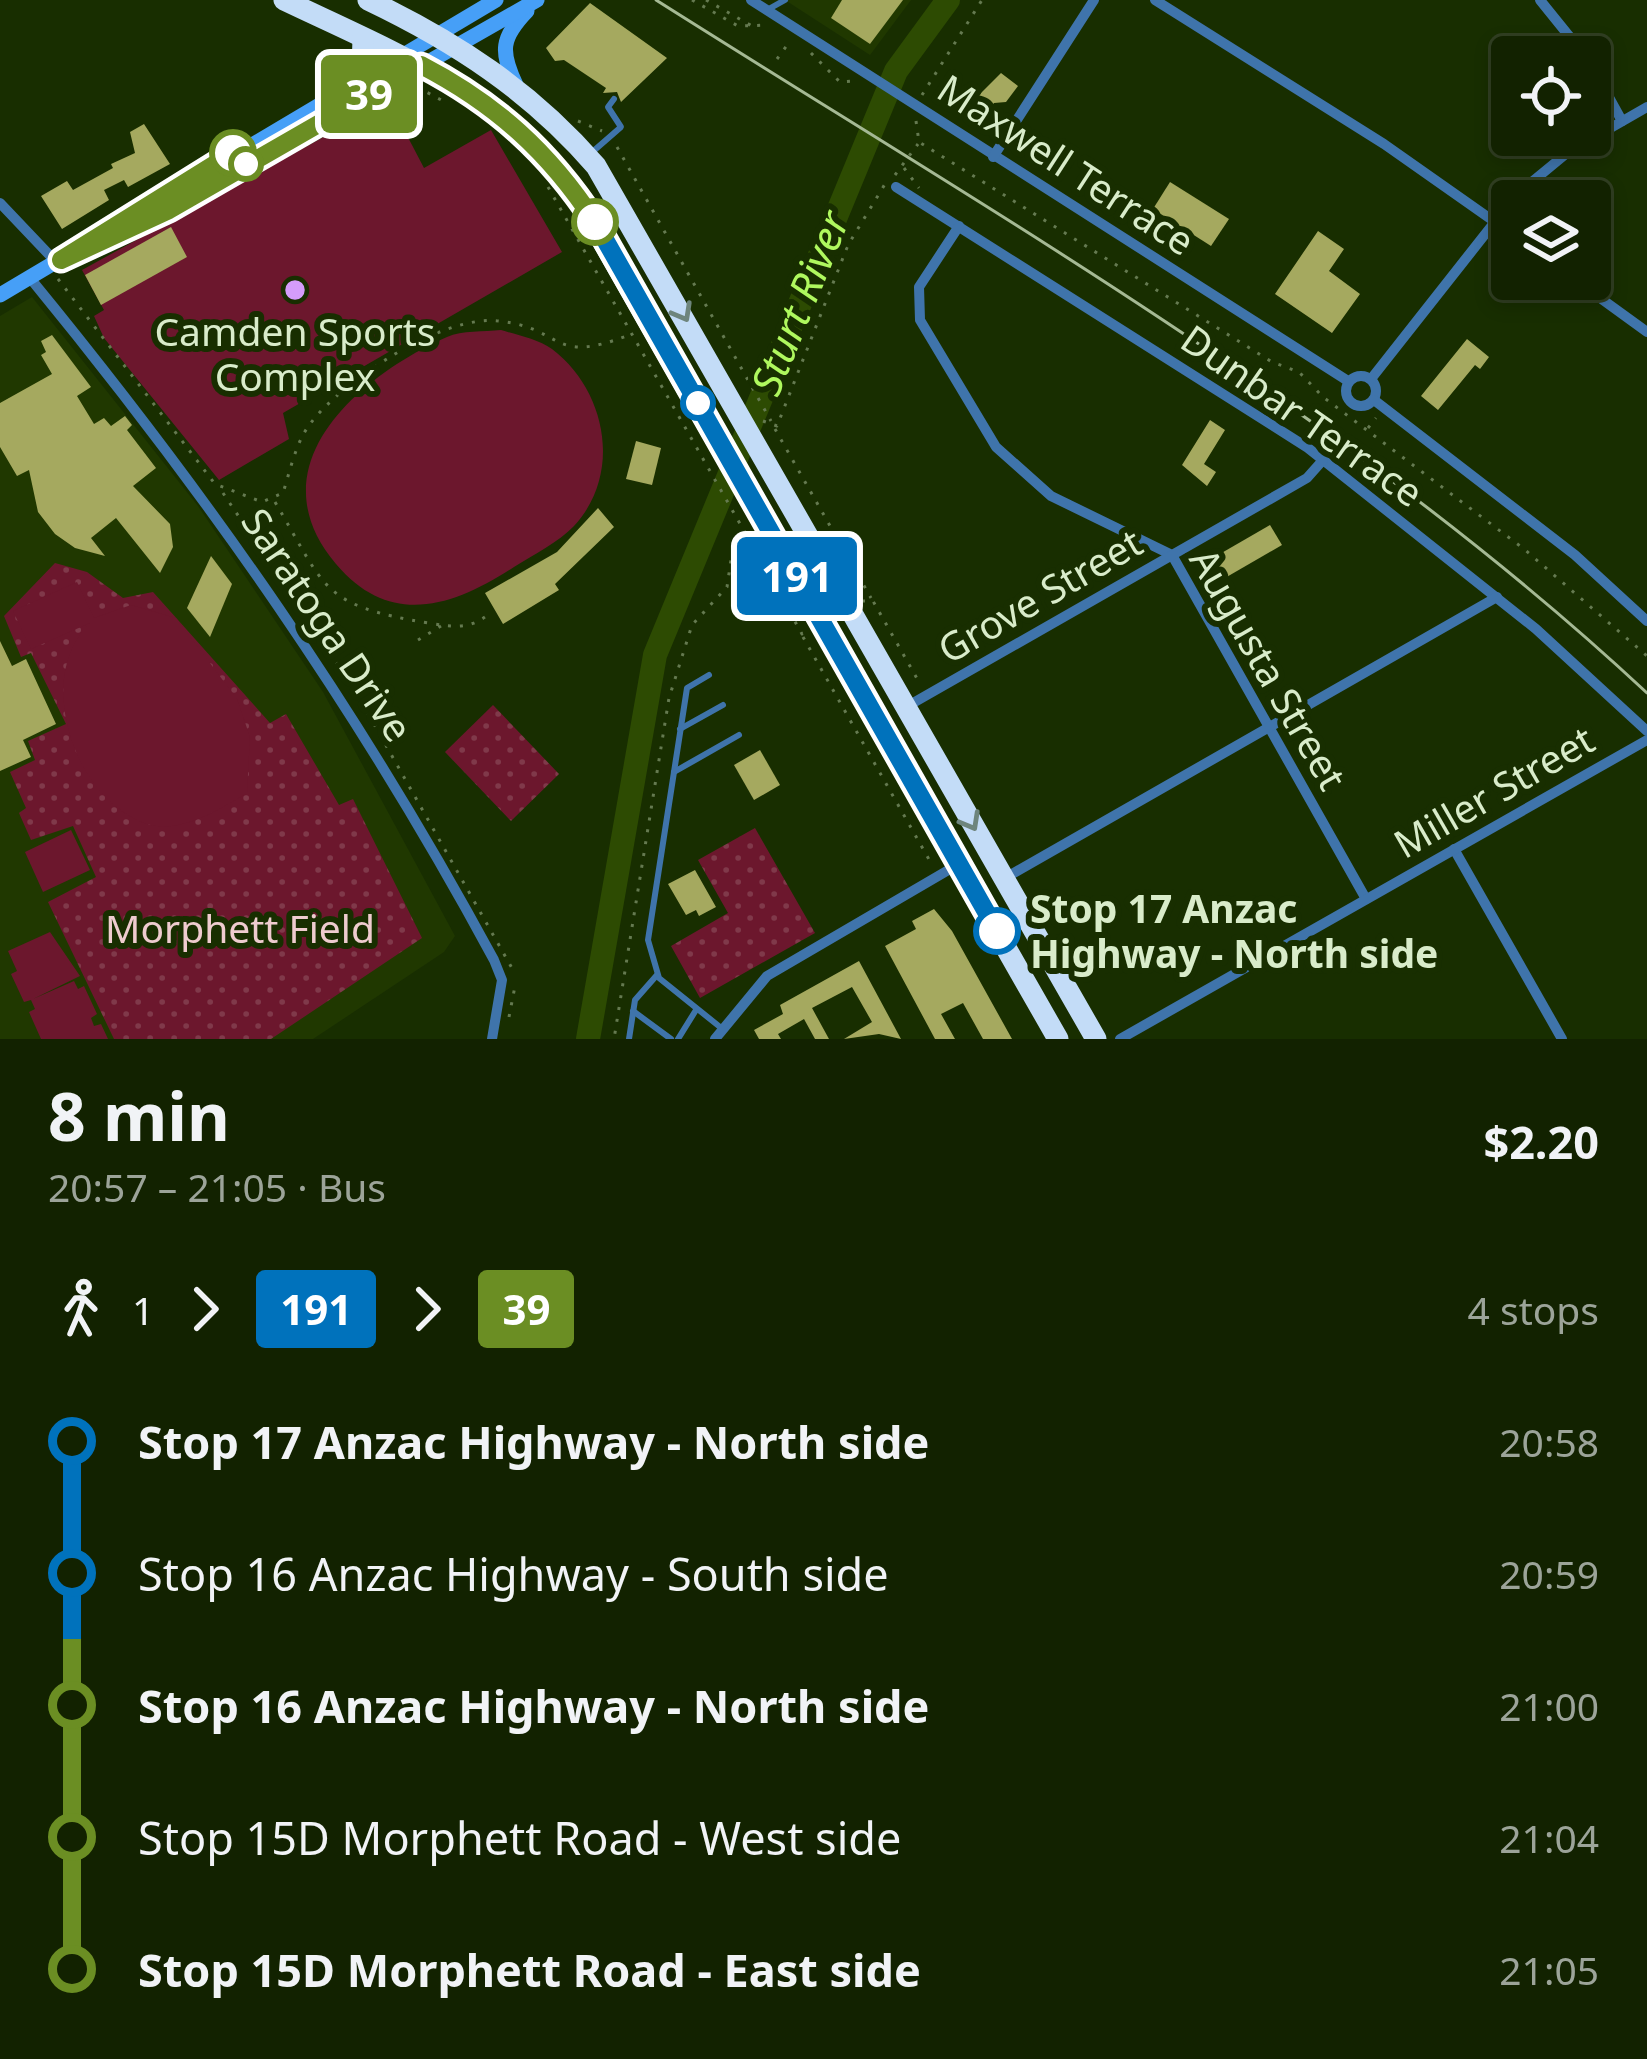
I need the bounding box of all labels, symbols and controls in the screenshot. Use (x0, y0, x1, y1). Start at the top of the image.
map controls (1491, 36, 1611, 300)
button: locate (1491, 36, 1611, 156)
line badge: 39 (315, 55, 423, 133)
street label: Maxwell Terrace (928, 61, 1205, 267)
text: 39 (345, 65, 393, 122)
unlabelled marker (211, 131, 255, 175)
unlabelled marker (230, 148, 262, 180)
button: layers (1491, 180, 1611, 300)
unlabelled marker (573, 200, 617, 244)
water label: Sturt River (736, 200, 862, 403)
marker: Camden Sports Complex (282, 277, 308, 303)
one-way arrow (669, 300, 692, 321)
place label: Camden Sports Complex (154, 304, 436, 402)
street label: Dunbar Terrace (1171, 312, 1434, 518)
unlabelled marker (682, 387, 714, 419)
street label: Saratoga Drive (231, 497, 426, 751)
street label: Grove Street (928, 515, 1151, 674)
line badge: 191 (728, 537, 866, 615)
street label: Augusta Street (1179, 538, 1360, 799)
text: 191 (761, 547, 833, 604)
street label: Miller Street (1384, 712, 1603, 869)
one-way arrow (956, 810, 979, 831)
place label: Stop 17 Anzac Highway - North side (1030, 881, 1438, 979)
park label: Morphett Field (105, 901, 375, 954)
marker: Stop 17 Anzac Highway - North side (975, 909, 1019, 953)
text: 8 min (48, 1070, 230, 1160)
text: $2.20 (1483, 1111, 1599, 1172)
text: 20:57 – 21:05 · Bus (48, 1160, 386, 1213)
icon: walk (48, 1276, 114, 1342)
icon: forward (172, 1276, 238, 1342)
icon: forward (394, 1276, 460, 1342)
text: 191 (280, 1280, 352, 1337)
text: 39 (502, 1280, 550, 1337)
text: 1 (132, 1283, 154, 1336)
text: 4 stops (1468, 1283, 1599, 1336)
text: Stop 17 Anzac Highway - North side (138, 1411, 929, 1472)
text: 20:58 (1499, 1415, 1599, 1468)
text: Stop 16 Anzac Highway - South side (138, 1543, 889, 1604)
text: 20:59 (1499, 1547, 1599, 1600)
text: Stop 16 Anzac Highway - North side (138, 1675, 929, 1736)
text: 21:00 (1499, 1679, 1599, 1732)
text: Stop 15D Morphett Road - West side (138, 1807, 901, 1868)
text: 21:04 (1499, 1811, 1599, 1864)
text: Stop 15D Morphett Road - East side (138, 1939, 921, 2000)
text: 21:05 (1499, 1943, 1599, 1996)

